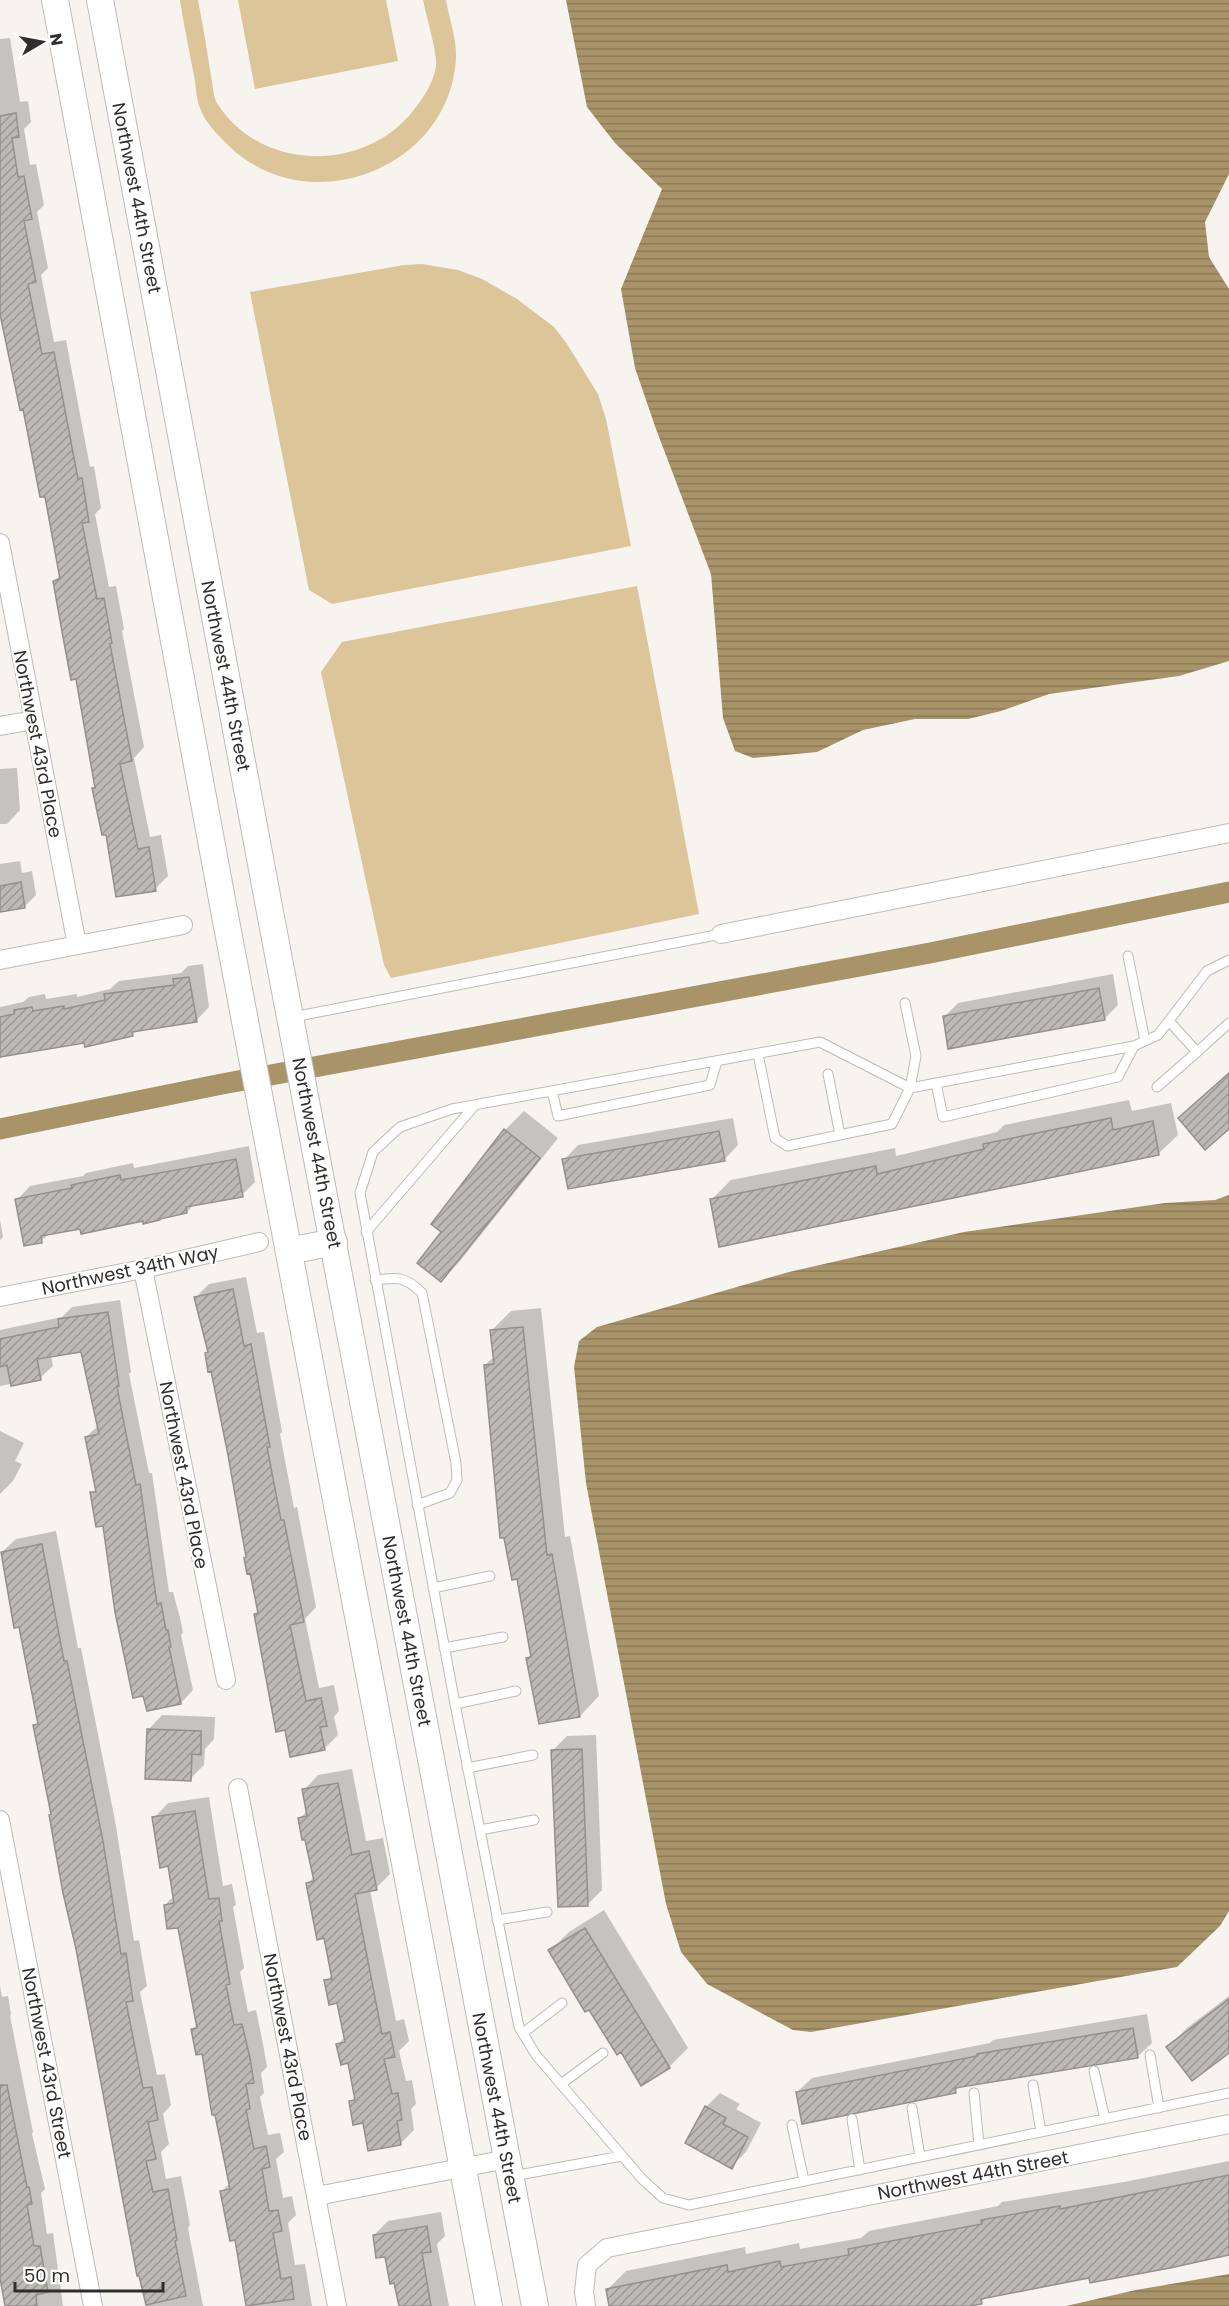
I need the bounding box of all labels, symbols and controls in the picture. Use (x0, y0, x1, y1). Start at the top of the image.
north arrow (12, 12, 72, 72)
text: N (44, 32, 69, 47)
street label: Northwest 44th Street (106, 100, 168, 296)
street label: Northwest 44th Street (195, 578, 257, 774)
street label: Northwest 43rd Place (8, 648, 68, 840)
street label: Northwest 44th Street (286, 1055, 348, 1251)
street label: Northwest 34th Way (39, 1239, 221, 1301)
street label: Northwest 43rd Place (154, 1379, 214, 1571)
street label: Northwest 44th Street (376, 1533, 438, 1729)
street label: Northwest 43rd Place (258, 1951, 318, 2143)
street label: Northwest 43rd Street (16, 1965, 78, 2161)
street label: Northwest 44th Street (466, 2010, 528, 2206)
street label: Northwest 44th Street (875, 2144, 1071, 2206)
scale bar (15, 2255, 164, 2293)
text: 50 m (24, 2263, 70, 2288)

